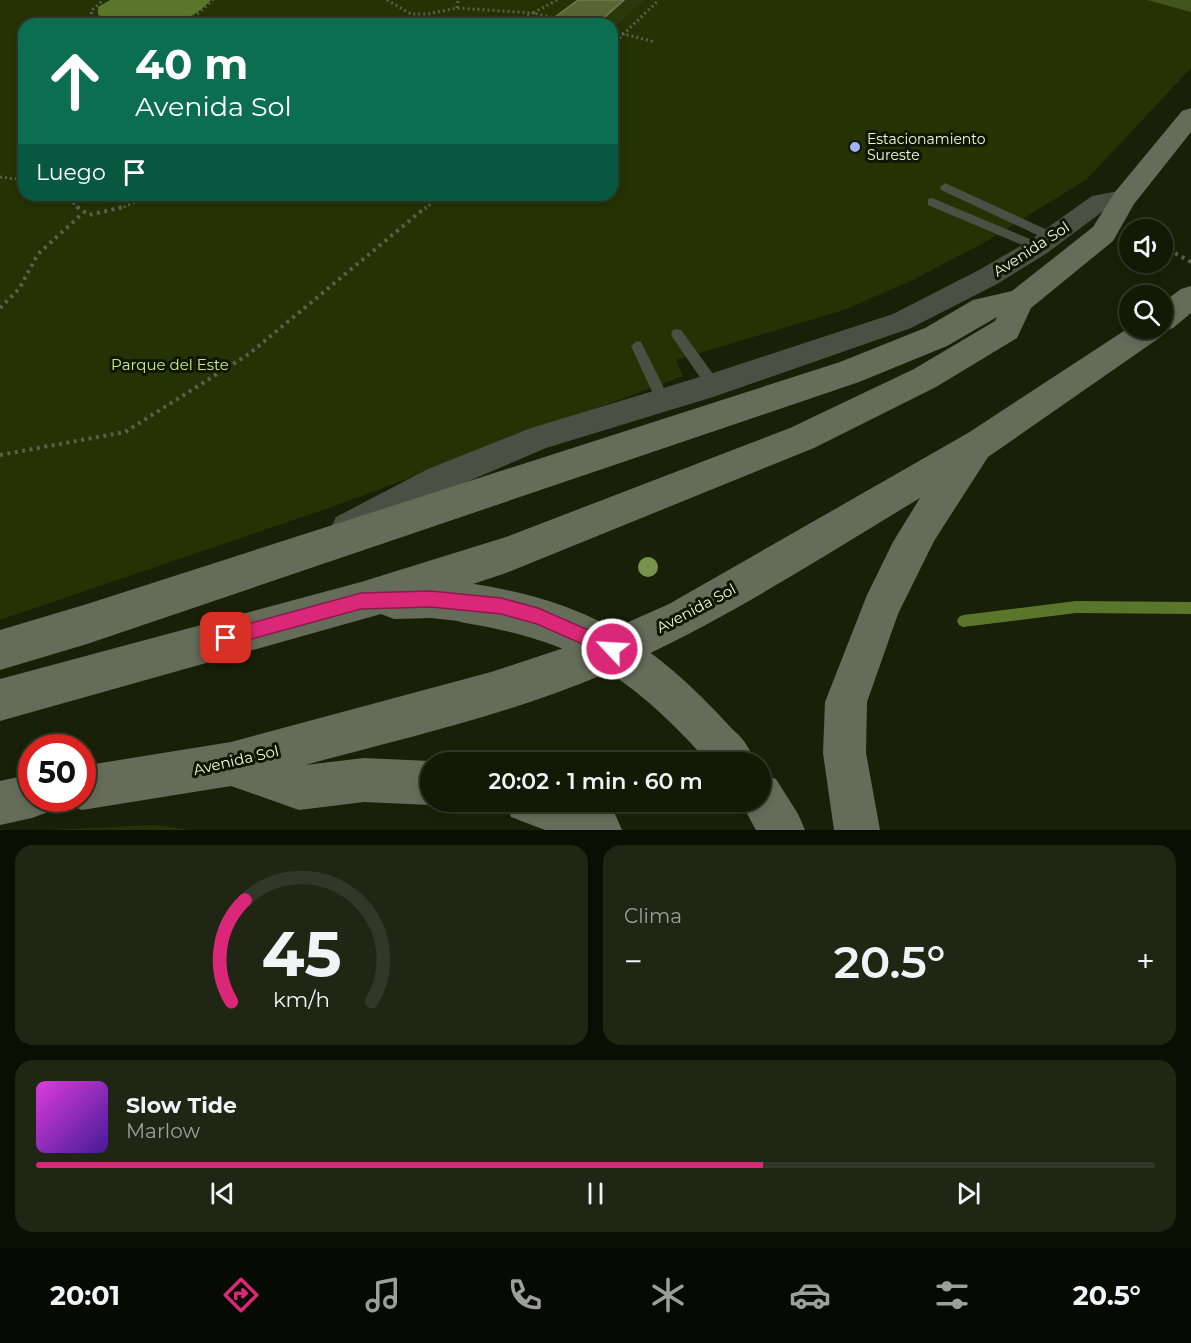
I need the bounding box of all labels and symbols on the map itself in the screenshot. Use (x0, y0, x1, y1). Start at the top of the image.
place label: Estacionamiento Sureste (867, 130, 986, 164)
marker: Estacionamiento Sureste (848, 140, 862, 154)
street label: Avenida Sol (989, 217, 1073, 281)
park label: Parque del Este (111, 355, 229, 374)
street label: Avenida Sol (653, 579, 739, 637)
pin (200, 612, 251, 663)
position arrow (580, 617, 644, 681)
speed limit sign: 50 (18, 734, 96, 812)
street label: Avenida Sol (191, 741, 281, 779)

